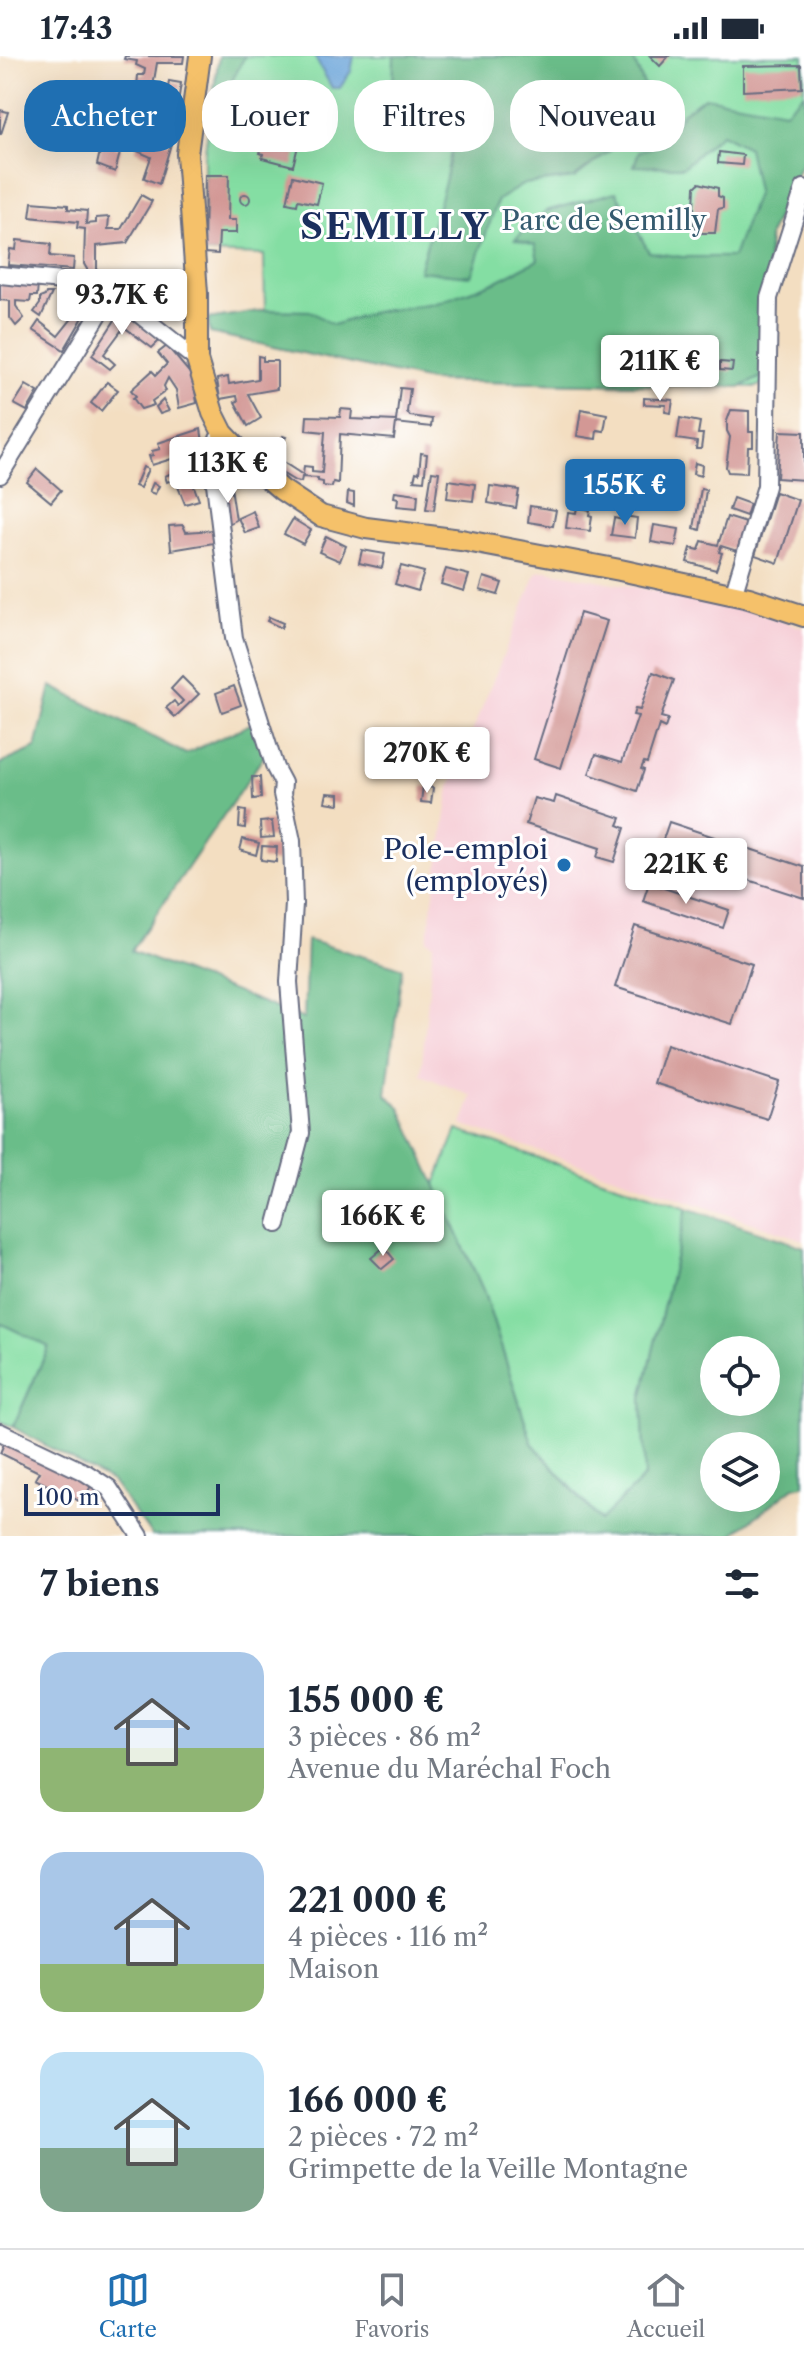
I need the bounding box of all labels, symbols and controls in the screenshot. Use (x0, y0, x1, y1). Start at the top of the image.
text: 17:43 (40, 10, 113, 47)
chip: Acheter (24, 80, 186, 152)
chip: Louer (202, 80, 338, 152)
chip: Filtres (354, 80, 494, 152)
chip: Nouveau (510, 80, 685, 152)
park label: Parc de Semilly (501, 203, 707, 237)
district label: SEMILLY (300, 204, 490, 248)
pin: 93.7K € (48, 269, 196, 337)
text: 93.7K € (75, 279, 169, 311)
pin: 211K € (595, 335, 725, 403)
text: 211K € (619, 345, 701, 377)
pin: 113K € (163, 437, 293, 505)
text: 113K € (187, 447, 269, 479)
pin: 155K € (560, 459, 690, 527)
text: 155K € (583, 469, 667, 501)
pin: 270K € (362, 727, 492, 795)
text: 270K € (383, 737, 471, 769)
place label: Pole-emploi (employés) (383, 832, 548, 898)
pin: 221K € (621, 838, 751, 906)
text: 221K € (643, 848, 729, 880)
marker: Pole-emploi (employés) (555, 856, 573, 874)
pin: 166K € (318, 1190, 448, 1258)
text: 166K € (340, 1200, 426, 1232)
map controls (700, 1336, 780, 1512)
button: locate (700, 1336, 780, 1416)
button: layers (700, 1432, 780, 1512)
scale bar (24, 1480, 220, 1516)
text: 100 m (36, 1484, 99, 1511)
icon: filters (720, 1562, 764, 1606)
text: 7 biens (40, 1563, 160, 1605)
text: 155 000 € (288, 1679, 444, 1721)
icon: home (104, 1684, 200, 1780)
text: 3 pièces · 86 m² (288, 1721, 481, 1753)
text: Avenue du Maréchal Foch (288, 1753, 611, 1785)
text: 221 000 € (288, 1879, 447, 1921)
icon: home (104, 1884, 200, 1980)
text: 4 pièces · 116 m² (288, 1921, 488, 1953)
text: Maison (288, 1953, 379, 1985)
text: 166 000 € (288, 2079, 448, 2121)
icon: home (104, 2084, 200, 2180)
text: 2 pièces · 72 m² (288, 2121, 479, 2153)
text: Grimpette de la Veille Montagne (288, 2153, 688, 2185)
tab: Carte (99, 2268, 157, 2343)
tab: Favoris (354, 2268, 429, 2343)
tab: Accueil (627, 2268, 705, 2343)

